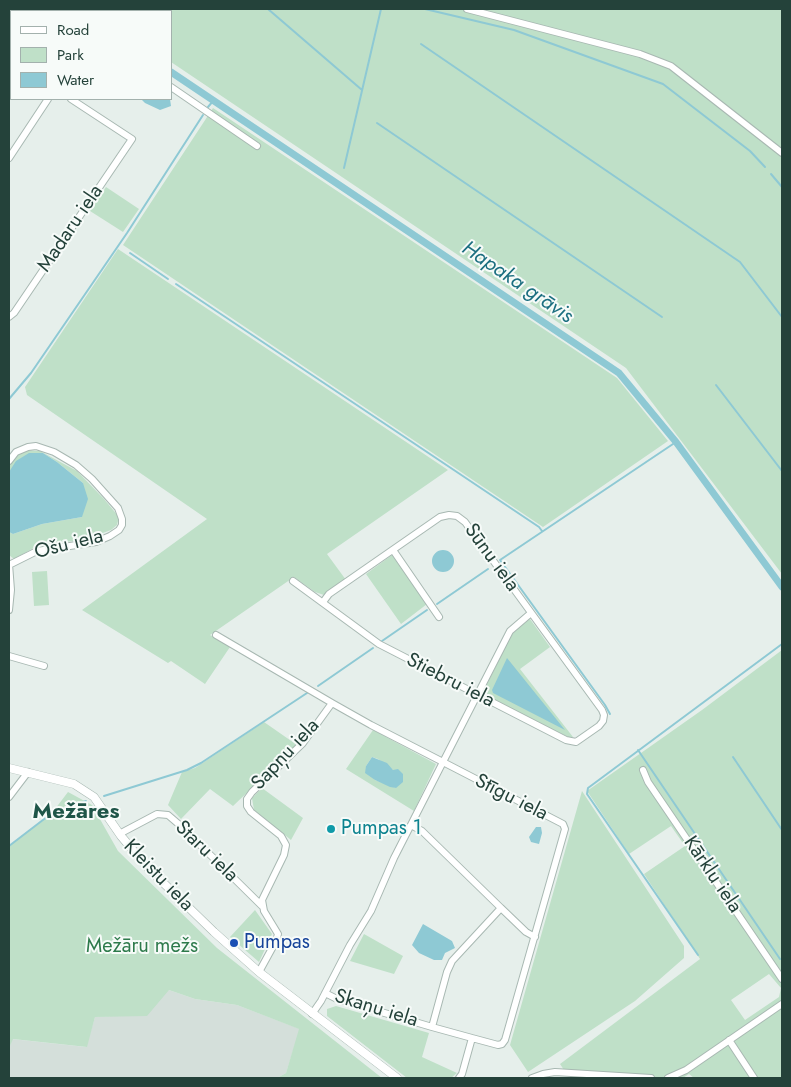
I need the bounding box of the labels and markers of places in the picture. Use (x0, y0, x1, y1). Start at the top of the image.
place label: Pumpas 1 (341, 817, 422, 841)
marker: Pumpas 1 (325, 823, 337, 835)
place label: Pumpas (244, 931, 310, 955)
marker: Pumpas (228, 937, 240, 949)

